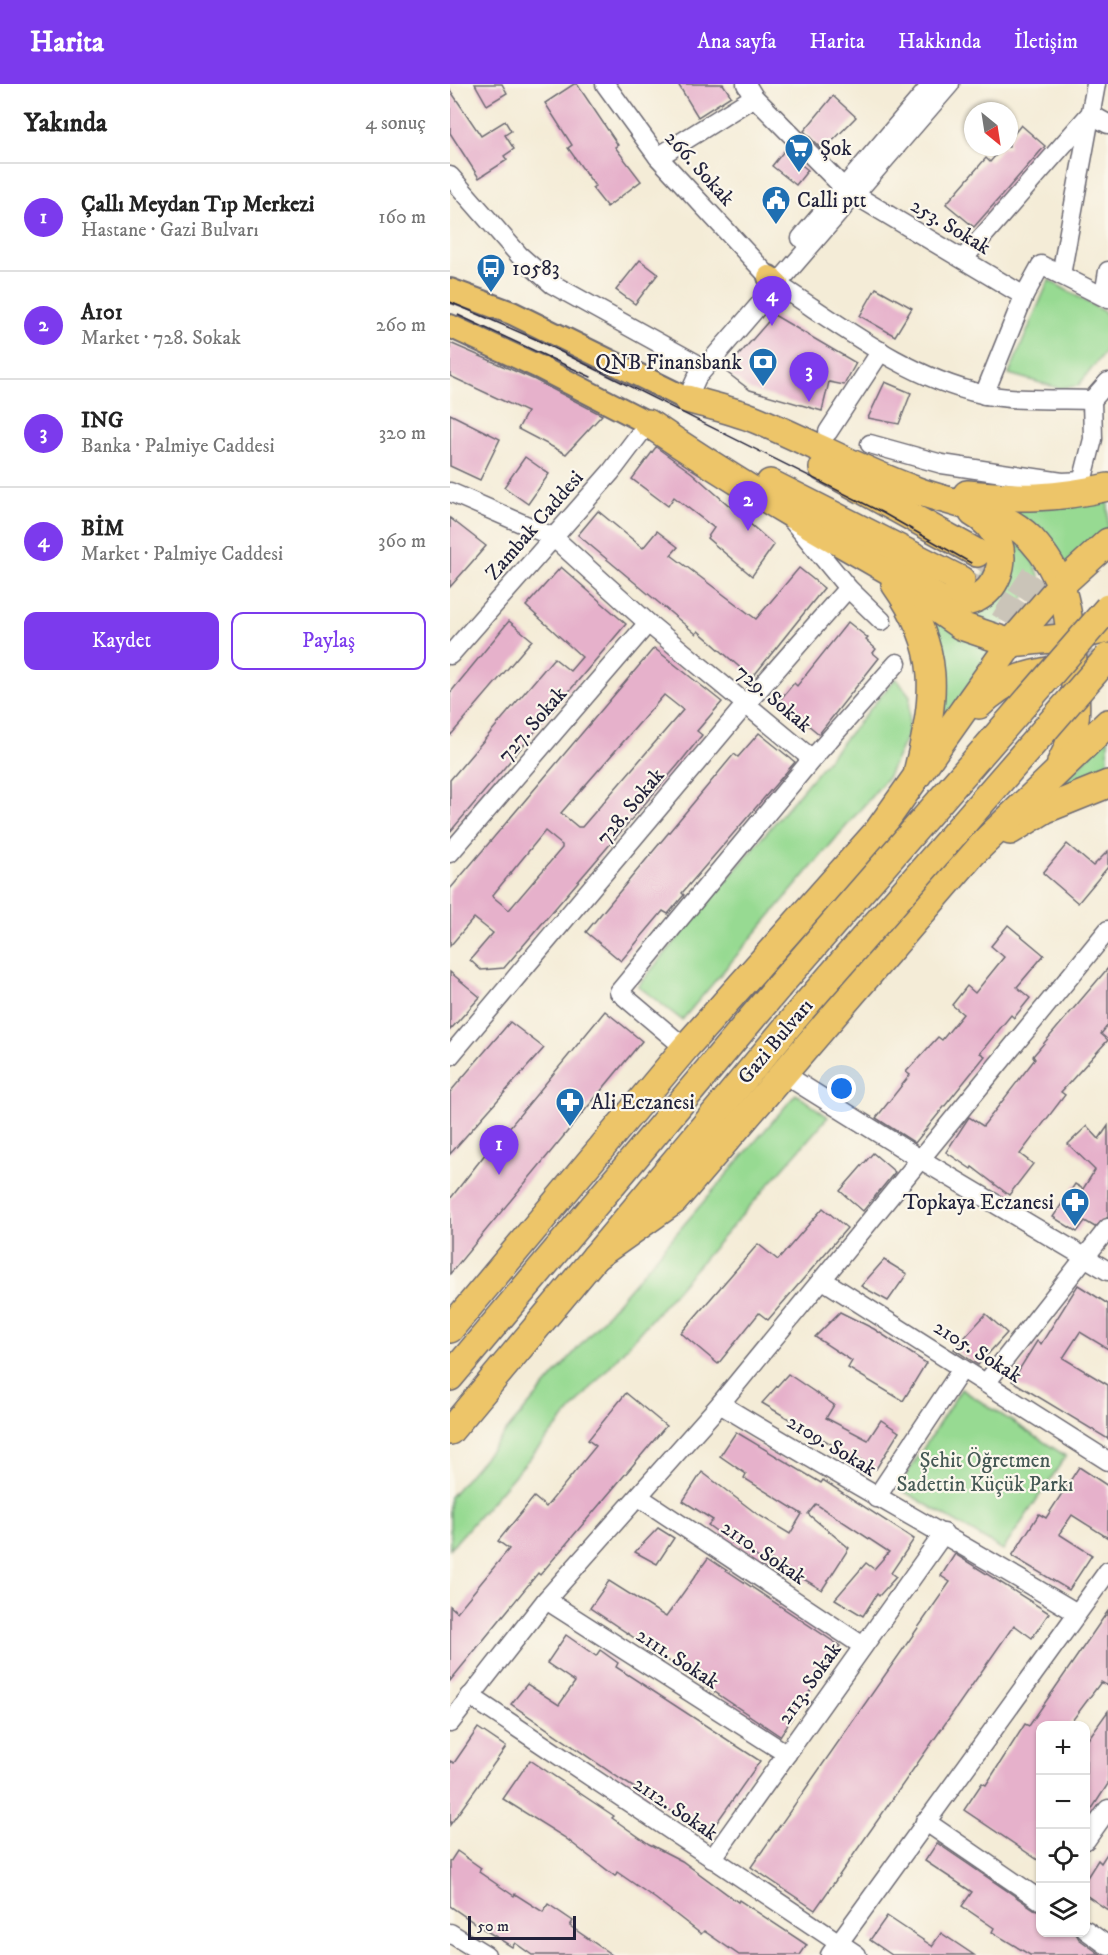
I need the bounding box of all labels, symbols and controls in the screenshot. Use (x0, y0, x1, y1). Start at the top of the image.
text: Harita (30, 25, 104, 60)
text: Ana sayfa (697, 29, 777, 55)
text: Harita (810, 29, 865, 55)
text: Hakkında (898, 29, 981, 55)
text: İletişim (1014, 29, 1078, 55)
north arrow (964, 102, 1018, 156)
text: Yakında (24, 107, 107, 140)
text: 4 sonuç (365, 111, 426, 136)
street label: 266. Sokak (659, 126, 740, 212)
supermarket icon: Şok (783, 132, 815, 174)
place label: Şok (820, 136, 852, 162)
public building icon: Calli ptt (760, 184, 792, 226)
place label: Calli ptt (797, 188, 867, 214)
text: Çallı Meydan Tıp Merkezi (81, 191, 314, 218)
street label: 253. Sokak (906, 193, 996, 261)
text: 1 (40, 205, 47, 230)
text: 160 m (378, 205, 426, 230)
text: Hastane · Gazi Bulvarı (81, 218, 259, 243)
bus stop icon: 10583 (475, 252, 507, 294)
place label: 10583 (512, 256, 560, 282)
pin: 4 (752, 276, 792, 326)
text: A101 (81, 299, 123, 326)
text: 2 (39, 313, 48, 338)
text: 260 m (376, 313, 426, 338)
text: Market · 728. Sokak (81, 326, 241, 351)
bank icon: QNB Finansbank (747, 346, 779, 388)
place label: QNB Finansbank (595, 350, 743, 376)
pin: 3 (790, 352, 828, 402)
text: ING (81, 407, 123, 434)
text: 3 (40, 421, 47, 446)
text: 320 m (379, 421, 426, 446)
text: Banka · Palmiye Caddesi (81, 434, 275, 459)
street label: Zambak Caddesi (480, 466, 589, 586)
pin: 2 (728, 482, 768, 531)
text: BİM (81, 515, 124, 542)
text: 4 (38, 529, 49, 554)
text: 360 m (378, 529, 426, 554)
text: Market · Palmiye Caddesi (81, 542, 283, 567)
button: Kaydet (24, 612, 219, 670)
button: Paylaş (231, 612, 426, 670)
street label: 729. Sokak (730, 659, 817, 739)
street label: 727. Sokak (493, 681, 573, 768)
street label: 728. Sokak (591, 763, 671, 850)
street label: Gazi Bulvarı (733, 994, 819, 1090)
your location (827, 1074, 856, 1103)
pharmacy icon: Ali Eczanesi (554, 1086, 586, 1128)
place label: Ali Eczanesi (591, 1090, 695, 1116)
pin: 1 (479, 1126, 518, 1175)
pharmacy icon: Topkaya Eczanesi (1059, 1186, 1091, 1228)
place label: Topkaya Eczanesi (903, 1190, 1054, 1216)
street label: 2105. Sokak (928, 1314, 1027, 1390)
street label: 2109. Sokak (782, 1409, 882, 1483)
park label: Şehit Öğretmen Sadettin Küçük Parkı (897, 1447, 1073, 1498)
street label: 2110. Sokak (716, 1515, 812, 1591)
street label: 2111. Sokak (631, 1622, 724, 1696)
street label: 2113. Sokak (772, 1637, 848, 1730)
map controls (1036, 1721, 1090, 1937)
button: + (1036, 1721, 1090, 1775)
street label: 2112. Sokak (628, 1771, 723, 1847)
button: − (1036, 1775, 1090, 1829)
button: locate (1036, 1829, 1090, 1883)
button: layers (1036, 1883, 1090, 1937)
scale bar (468, 1913, 576, 1940)
text: 50 m (477, 1916, 509, 1936)

